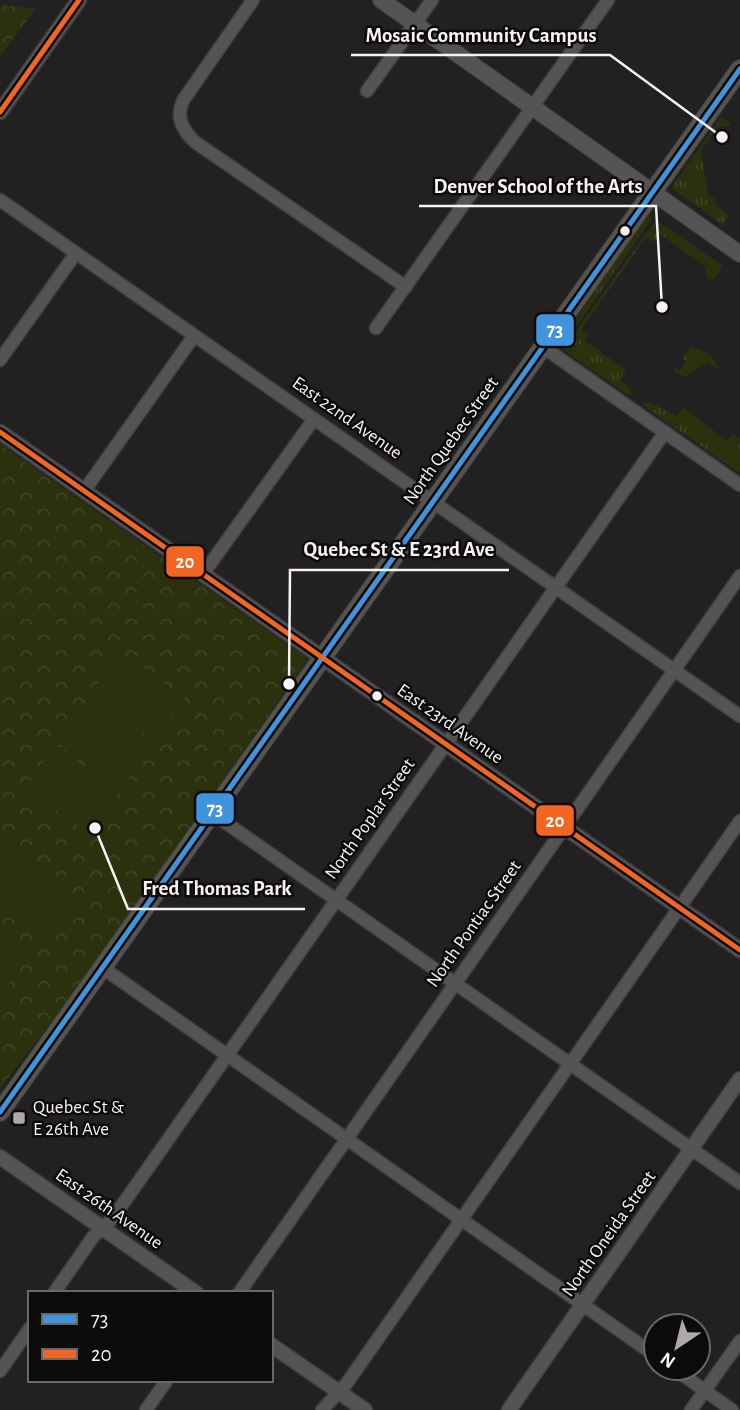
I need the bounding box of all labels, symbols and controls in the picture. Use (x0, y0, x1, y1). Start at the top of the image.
callout: Mosaic Community Campus (351, 13, 610, 55)
text: Mosaic Community Campus (366, 25, 596, 46)
callout: Denver School of the Arts (419, 164, 656, 206)
text: Denver School of the Arts (433, 176, 643, 197)
unlabelled marker (618, 224, 632, 238)
line badge: 73 (535, 313, 575, 347)
text: 73 (547, 321, 563, 340)
street label: East 22nd Avenue (289, 373, 405, 463)
street label: North Quebec Street (400, 374, 502, 508)
callout: Quebec St & E 23rd Ave (290, 528, 509, 570)
text: Quebec St & E 23rd Ave (304, 539, 495, 561)
line badge: 20 (165, 545, 205, 578)
text: 20 (176, 553, 195, 572)
street label: East 23rd Avenue (393, 680, 507, 768)
unlabelled marker (370, 689, 384, 703)
street label: North Poplar Street (321, 755, 419, 883)
line badge: 73 (195, 792, 235, 825)
text: 73 (207, 800, 223, 819)
line badge: 20 (535, 804, 575, 837)
text: 20 (546, 812, 565, 831)
street label: North Pontiac Street (423, 857, 525, 991)
callout: Fred Thomas Park (128, 867, 305, 909)
text: Fred Thomas Park (142, 878, 292, 899)
place label: Quebec St & E 26th Ave (33, 1098, 124, 1139)
marker: Quebec St & E 26th Ave (11, 1110, 27, 1126)
street label: East 26th Avenue (52, 1165, 166, 1253)
street label: North Oneida Street (559, 1168, 659, 1300)
legend (28, 1291, 273, 1382)
text: 73 (91, 1309, 108, 1330)
north arrow (642, 1312, 712, 1382)
text: 20 (91, 1344, 112, 1365)
text: N (657, 1348, 679, 1371)

